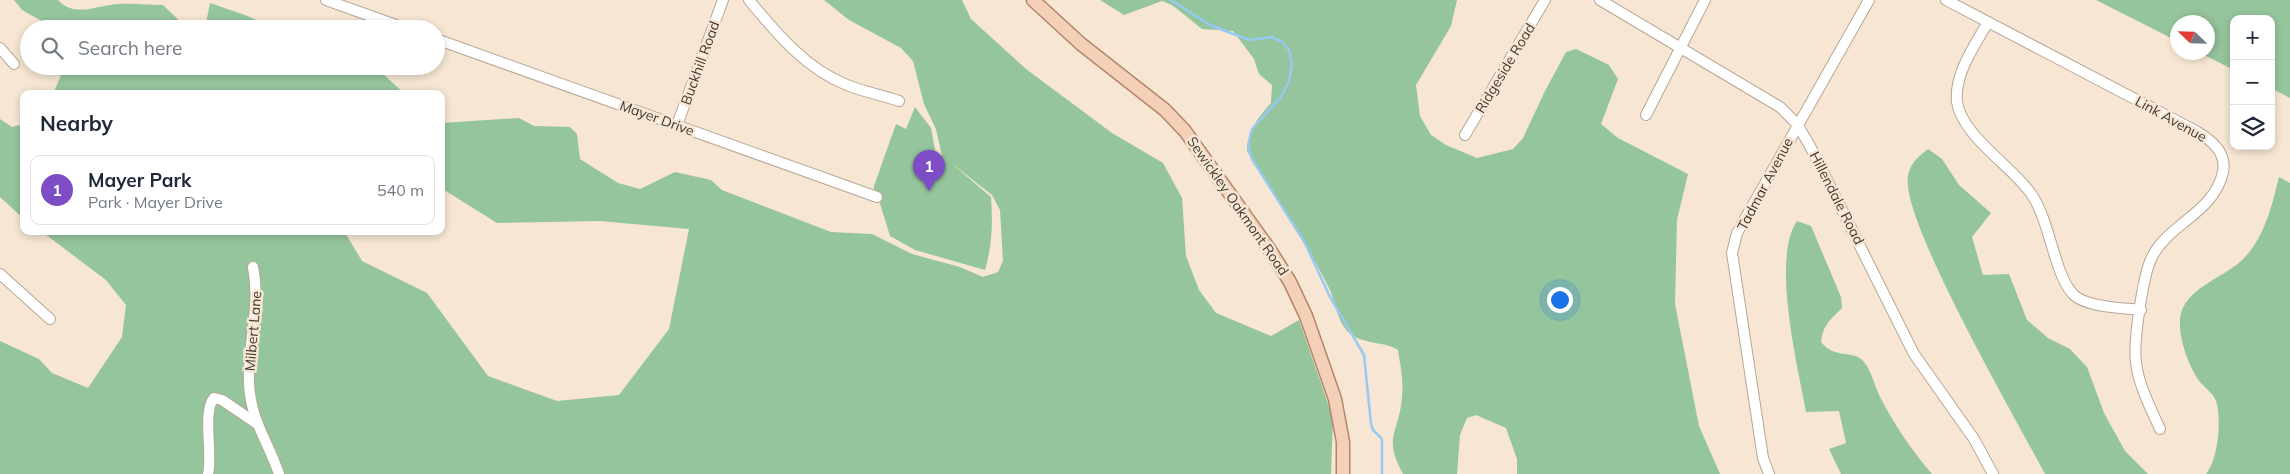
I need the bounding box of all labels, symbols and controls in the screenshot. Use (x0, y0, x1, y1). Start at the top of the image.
north arrow (2170, 15, 2215, 60)
map controls (2230, 15, 2275, 150)
button: + (2230, 15, 2275, 60)
street label: Buckhill Road (677, 19, 723, 107)
search box (20, 20, 445, 75)
street label: Ridgeside Road (1471, 20, 1539, 116)
icon: search (38, 34, 66, 62)
text: Search here (78, 36, 182, 60)
button: − (2230, 60, 2275, 105)
street label: Link Avenue (2132, 92, 2210, 146)
street label: Mayer Drive (617, 96, 697, 140)
button: layers (2230, 105, 2275, 150)
text: Nearby (40, 110, 113, 136)
street label: Sewickley Oakmont Road (1183, 133, 1293, 279)
street label: Tadmar Avenue (1733, 135, 1797, 233)
street label: Hillendale Road (1806, 148, 1868, 248)
pin: 1 (913, 150, 945, 191)
text: Mayer Park (88, 168, 191, 192)
text: 1 (52, 180, 62, 200)
text: 540 m (377, 180, 424, 200)
text: Park · Mayer Drive (88, 192, 223, 212)
your location (1547, 287, 1573, 313)
street label: Milbert Lane (241, 290, 265, 372)

